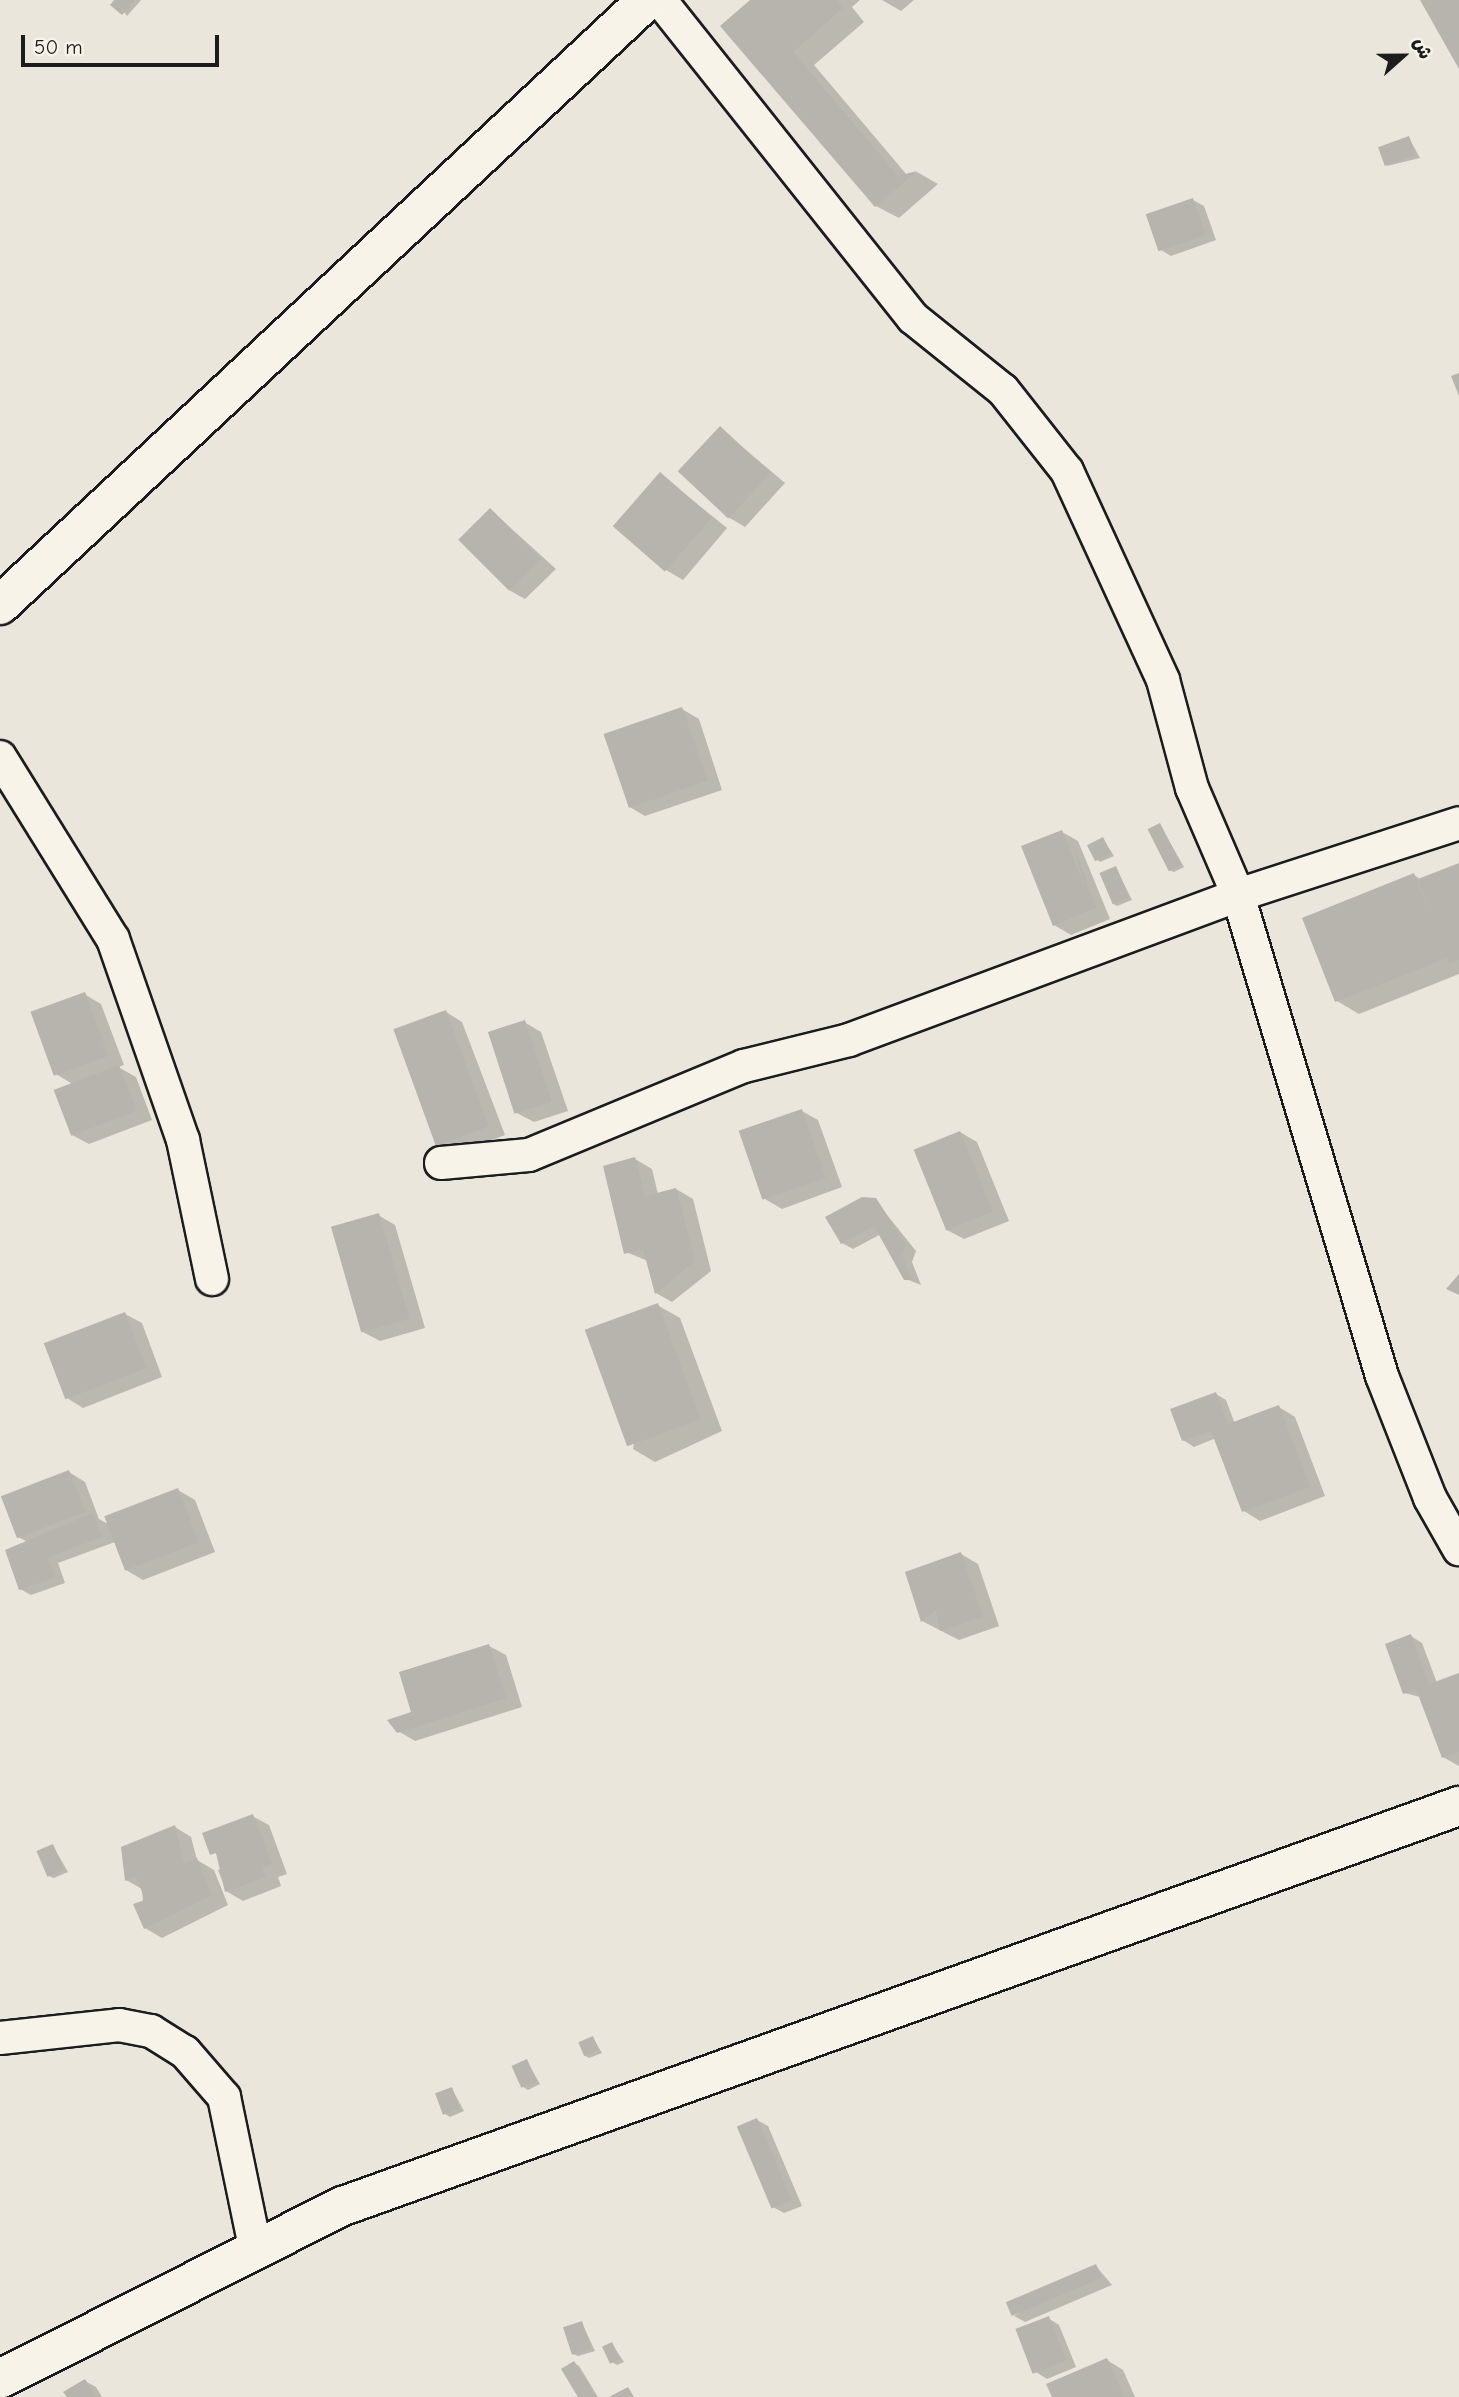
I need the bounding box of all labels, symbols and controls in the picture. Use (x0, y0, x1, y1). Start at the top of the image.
scale bar (24, 21, 222, 65)
north arrow (1368, 21, 1438, 91)
text: 50 m (34, 35, 83, 59)
text: ش (1409, 35, 1437, 62)

